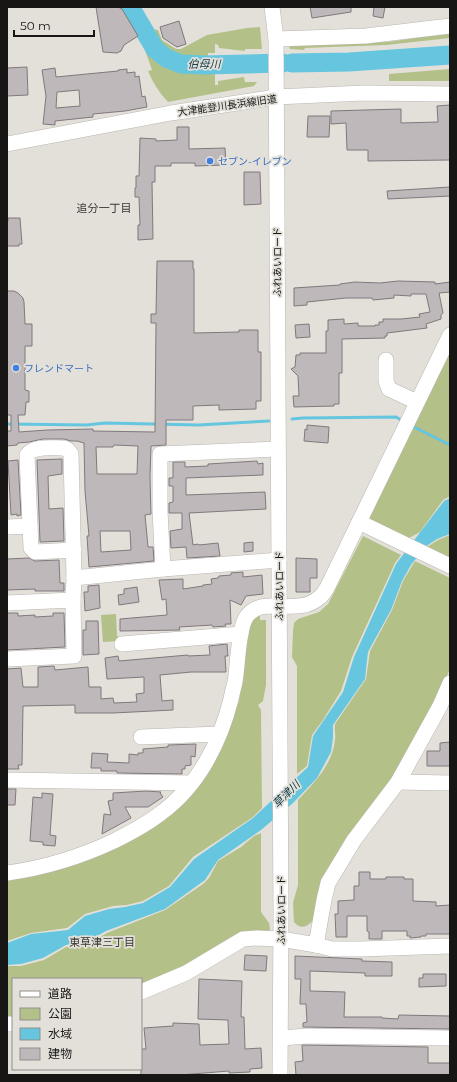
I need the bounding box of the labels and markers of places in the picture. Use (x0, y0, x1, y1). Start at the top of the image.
place label: セブン-イレブン (218, 155, 292, 168)
marker: セブン-イレブン (205, 156, 215, 166)
place label: フレンドマート (24, 362, 94, 375)
marker: フレンドマート (11, 363, 21, 373)

